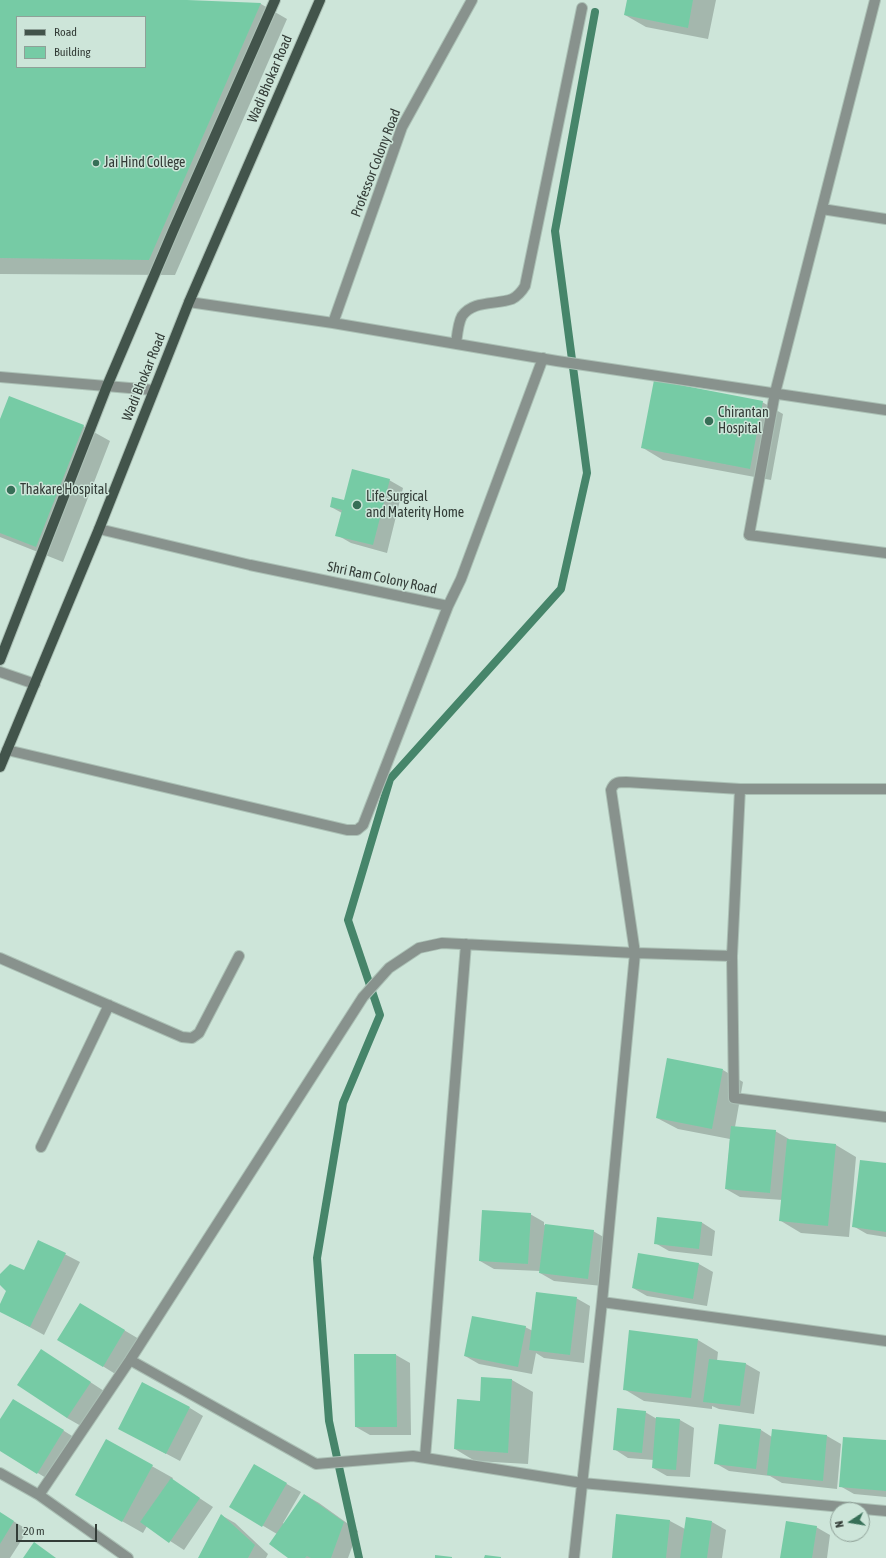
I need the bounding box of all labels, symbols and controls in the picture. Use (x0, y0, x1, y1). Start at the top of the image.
legend (16, 16, 146, 68)
text: Road (54, 25, 77, 39)
street label: Wadi Bhokar Road (244, 33, 296, 125)
text: Building (54, 45, 91, 59)
street label: Professor Colony Road (348, 107, 404, 219)
place label: Jai Hind College (104, 155, 185, 171)
marker: Jai Hind College (91, 158, 101, 168)
street label: Wadi Bhokar Road (119, 331, 169, 423)
place label: Chirantan Hospital (718, 405, 769, 438)
marker: Chirantan Hospital (703, 415, 715, 427)
place label: Thakare Hospital (20, 482, 108, 498)
marker: Thakare Hospital (5, 484, 17, 496)
place label: Life Surgical and Materity Home (366, 489, 464, 522)
marker: Life Surgical and Materity Home (351, 499, 363, 511)
street label: Shri Ram Colony Road (326, 558, 438, 598)
north arrow (830, 1502, 870, 1542)
scale bar (18, 1516, 99, 1542)
text: N (833, 1520, 846, 1529)
text: 20 m (23, 1524, 45, 1538)

